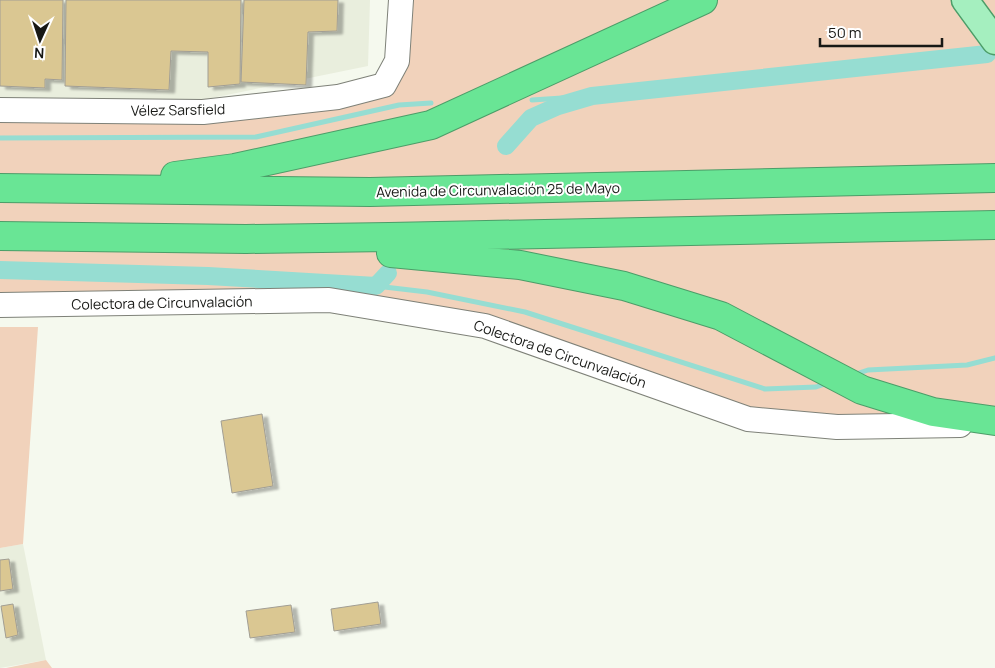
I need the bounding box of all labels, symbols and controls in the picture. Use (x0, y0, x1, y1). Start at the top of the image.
north arrow (15, 15, 65, 65)
scale bar (820, 15, 942, 47)
text: 50 m (828, 22, 862, 43)
text: N (34, 44, 45, 63)
street label: Vélez Sarsfield (131, 99, 225, 120)
street label: Avenida de Circunvalación 25 de Mayo (376, 178, 620, 201)
street label: Colectora de Circunvalación (71, 291, 253, 314)
street label: Colectora de Circunvalación (471, 315, 649, 392)

